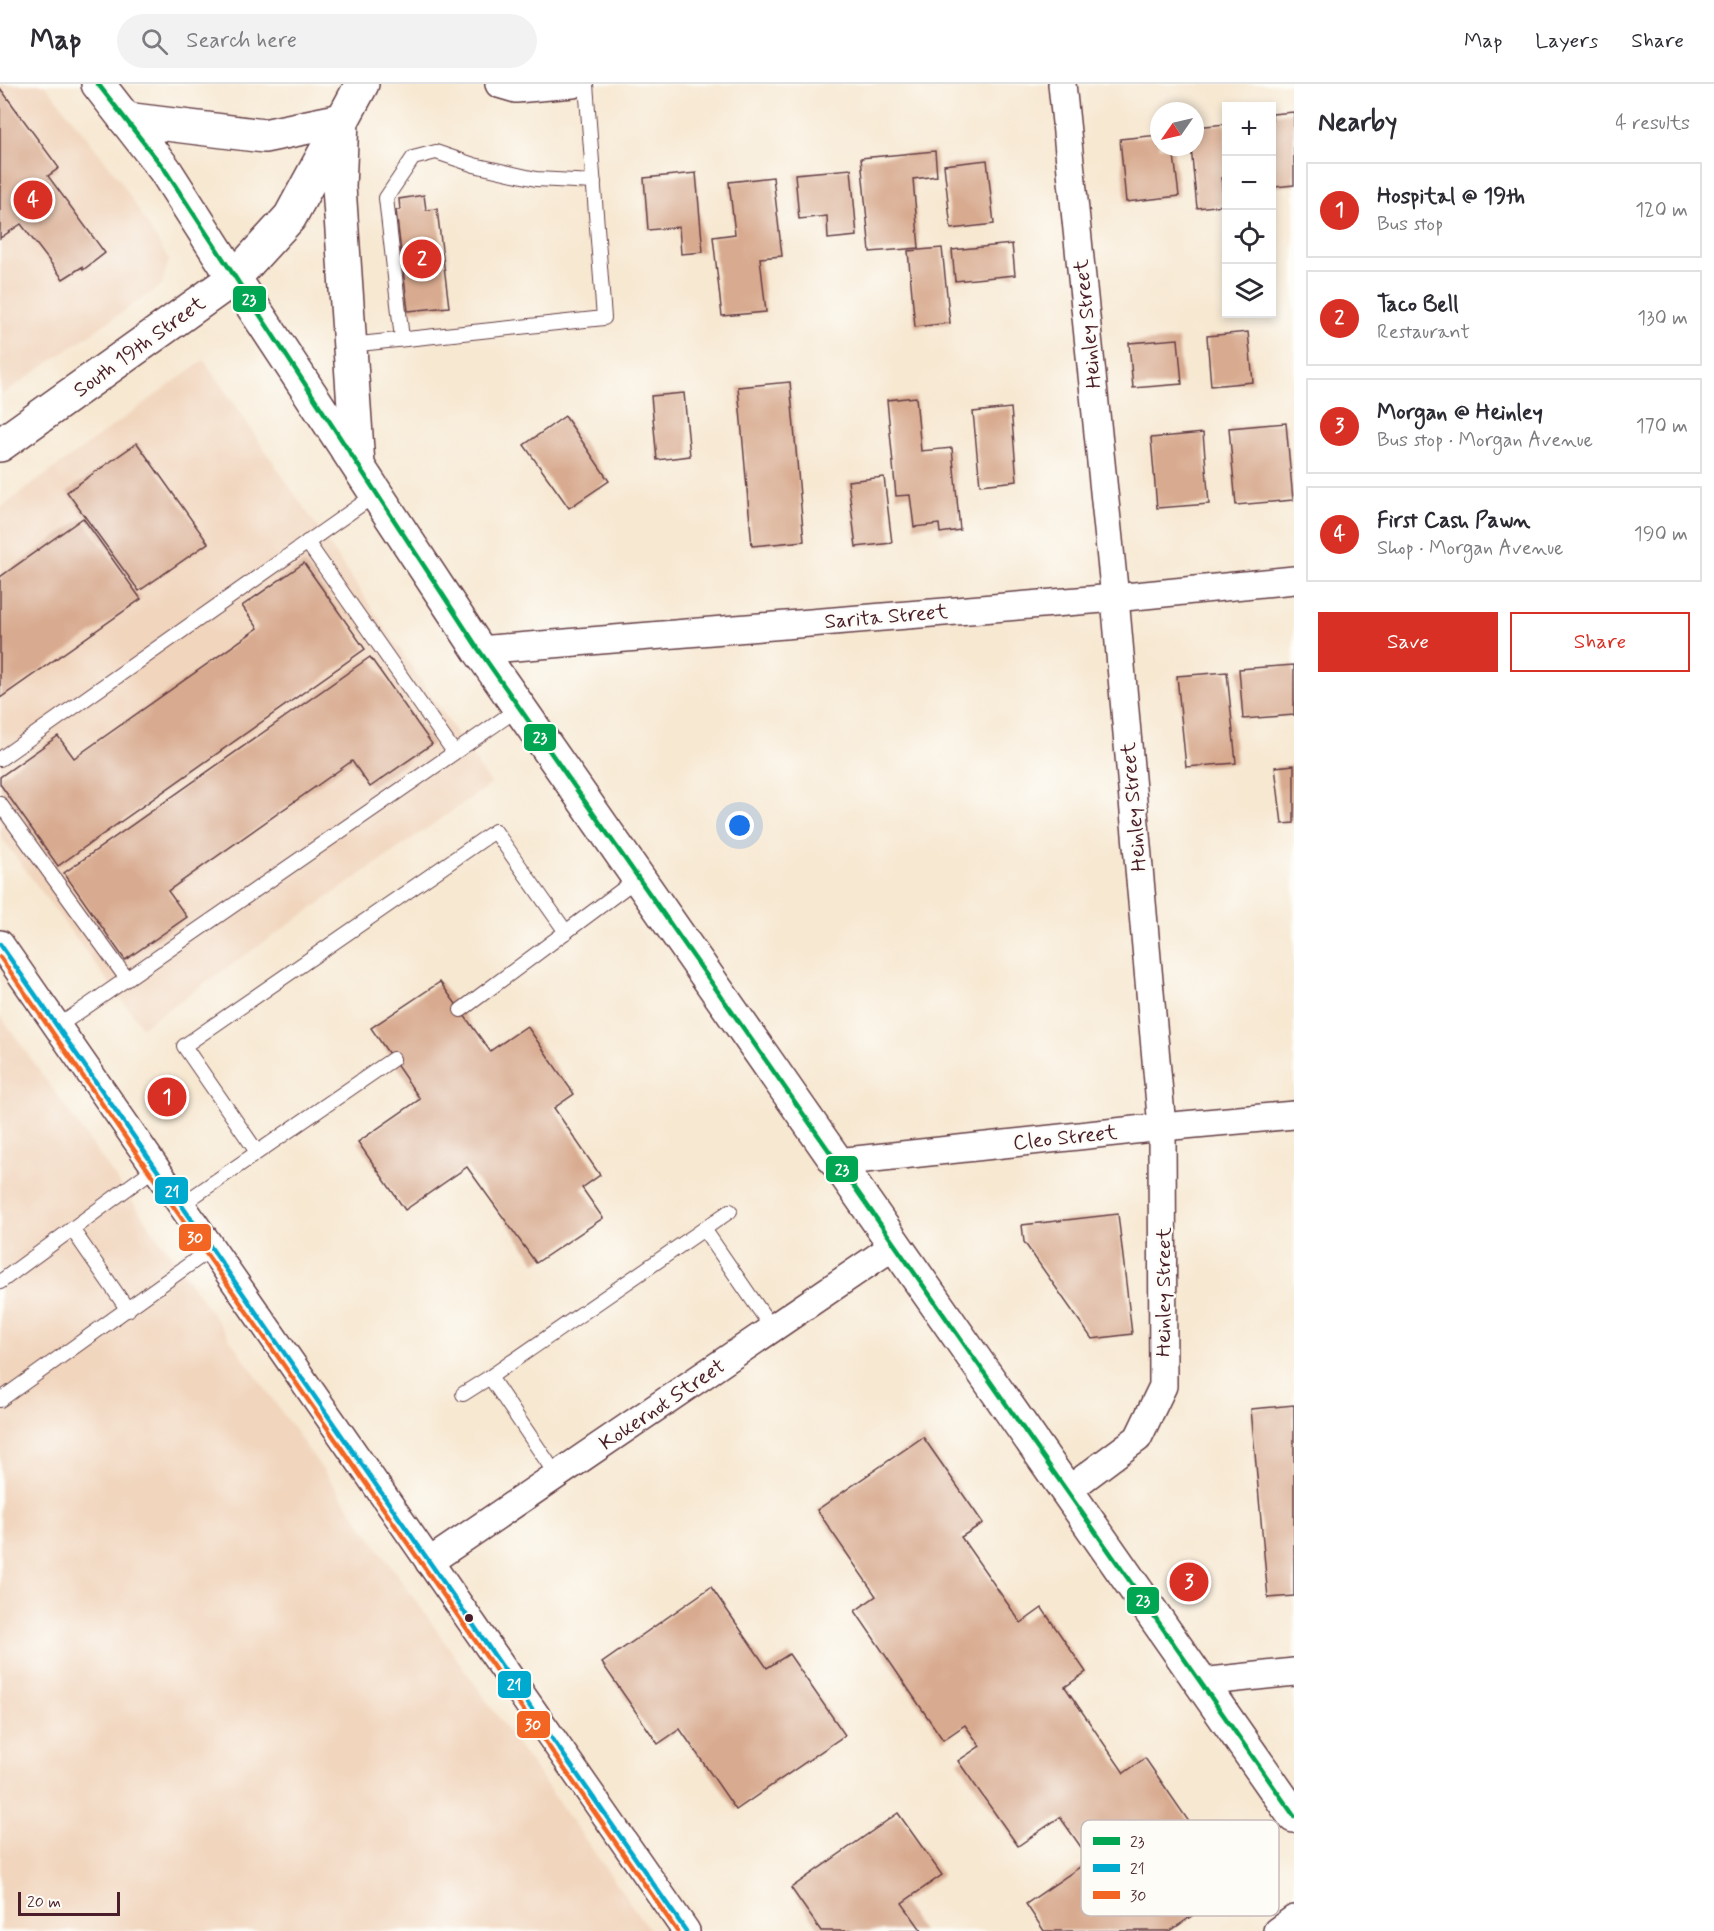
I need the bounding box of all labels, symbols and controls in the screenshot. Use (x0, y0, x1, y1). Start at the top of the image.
search box (117, 14, 537, 68)
text: Map (30, 23, 81, 60)
icon: search (138, 25, 171, 58)
text: Search here (186, 27, 297, 55)
text: Map (1464, 27, 1502, 55)
text: Layers (1535, 27, 1598, 55)
text: Share (1631, 27, 1684, 55)
north arrow (1150, 102, 1204, 156)
map controls (1222, 102, 1276, 318)
button: + (1222, 102, 1276, 156)
text: Nearby (1318, 106, 1397, 140)
text: 4 results (1615, 110, 1690, 137)
button: − (1222, 156, 1276, 210)
pin: 4 (14, 178, 52, 222)
text: Hospital @ 19th (1377, 183, 1525, 211)
text: 1 (1335, 197, 1344, 224)
text: 120 m (1635, 197, 1688, 224)
button: locate (1222, 210, 1276, 264)
text: Bus stop (1377, 211, 1443, 238)
pin: 2 (402, 236, 442, 282)
street label: Heinley Street (1067, 257, 1109, 390)
button: layers (1222, 264, 1276, 318)
line badge: 23 (232, 285, 267, 313)
street label: South 19th Street (68, 289, 212, 404)
text: 23 (242, 290, 257, 311)
text: Taco Bell (1377, 291, 1459, 319)
text: 2 (1335, 305, 1344, 332)
text: 130 m (1637, 305, 1688, 332)
text: Restaurant (1377, 319, 1470, 346)
text: Morgan @ Heinley (1377, 399, 1543, 427)
text: 3 (1335, 413, 1344, 440)
text: 170 m (1636, 413, 1688, 440)
text: Bus stop · Morgan Avenue (1377, 427, 1593, 454)
text: First Cash Pawn (1377, 507, 1530, 535)
text: 4 (1334, 521, 1345, 548)
text: 190 m (1634, 521, 1688, 548)
text: Shop · Morgan Avenue (1377, 535, 1564, 562)
street label: Sarita Street (823, 598, 950, 636)
button: Save (1318, 612, 1498, 672)
button: Share (1510, 612, 1690, 672)
line badge: 23 (523, 723, 557, 752)
text: 23 (533, 728, 548, 749)
street label: Heinley Street (1114, 740, 1154, 873)
your location (725, 811, 754, 840)
pin: 1 (148, 1074, 186, 1120)
street label: Cleo Street (1012, 1119, 1119, 1157)
line badge: 23 (825, 1155, 859, 1183)
text: 23 (835, 1160, 850, 1181)
line badge: 21 (154, 1176, 189, 1205)
text: 21 (165, 1182, 179, 1203)
line badge: 30 (178, 1223, 212, 1252)
street label: Heinley Street (1150, 1226, 1178, 1357)
text: 30 (187, 1228, 203, 1249)
street label: Kokernot Street (594, 1352, 731, 1457)
pin: 3 (1170, 1560, 1208, 1604)
line badge: 23 (1126, 1586, 1160, 1615)
text: 23 (1136, 1591, 1151, 1612)
unlabelled marker (463, 1612, 475, 1624)
line badge: 21 (497, 1670, 532, 1699)
text: 21 (507, 1675, 521, 1696)
line badge: 30 (516, 1710, 551, 1739)
text: 30 (525, 1715, 541, 1736)
legend (1081, 1820, 1279, 1916)
text: 23 (1130, 1832, 1145, 1853)
text: 21 (1130, 1859, 1145, 1880)
text: 30 (1130, 1886, 1146, 1907)
scale bar (18, 1889, 120, 1916)
text: 20 m (27, 1892, 61, 1913)

